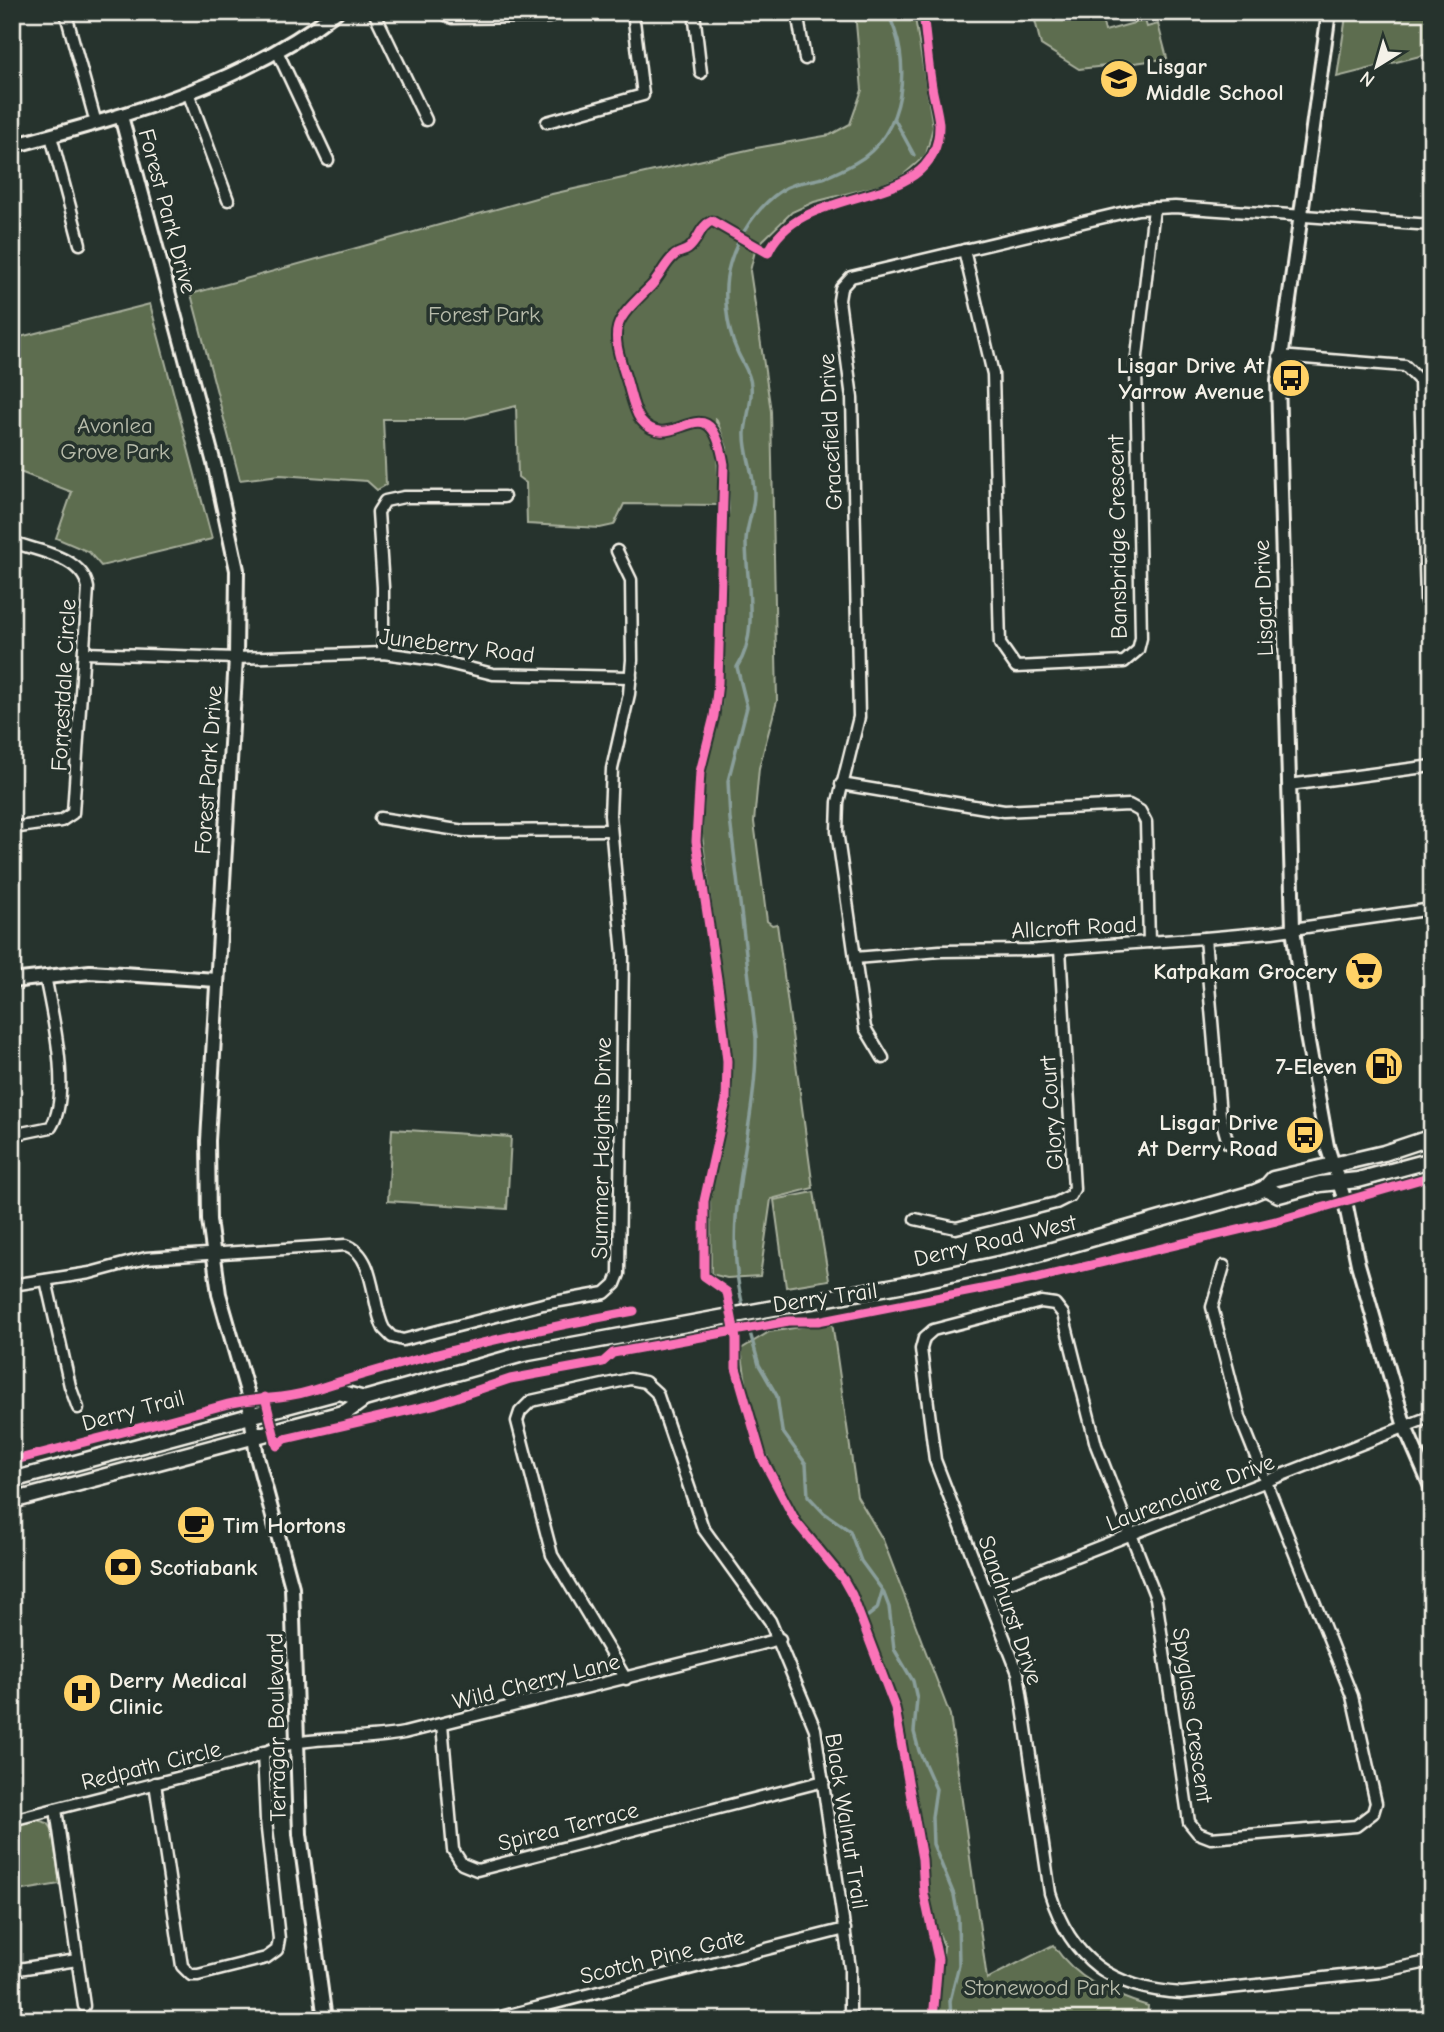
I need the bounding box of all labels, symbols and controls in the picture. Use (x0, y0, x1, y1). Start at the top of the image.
north arrow (1342, 32, 1412, 102)
place label: Lisgar Middle School (1146, 53, 1284, 106)
school or university icon: Lisgar Middle School (1098, 58, 1140, 100)
text: N (1356, 66, 1379, 91)
street label: Forest Park Drive (133, 126, 202, 296)
park label: Forest Park (428, 301, 540, 328)
place label: Lisgar Drive At Yarrow Avenue (1117, 352, 1264, 405)
street label: Gracefield Drive (813, 353, 848, 511)
bus stop icon: Lisgar Drive At Yarrow Avenue (1270, 357, 1312, 399)
park label: Avonlea Grove Park (60, 412, 170, 465)
street label: Bansbridge Crescent (1102, 433, 1133, 639)
street label: Lisgar Drive (1248, 539, 1279, 657)
street label: Forrestdale Circle (45, 598, 81, 772)
street label: Juneberry Road (378, 623, 536, 668)
street label: Forest Park Drive (189, 685, 228, 855)
street label: Allcroft Road (1011, 911, 1137, 944)
supermarket icon: Katpakam Grocery (1343, 950, 1385, 992)
place label: Katpakam Grocery (1153, 958, 1337, 985)
street label: Summer Heights Drive (586, 1037, 617, 1259)
fuel station icon: 7-Eleven (1363, 1045, 1405, 1087)
street label: Glory Court (1034, 1053, 1069, 1171)
place label: 7-Eleven (1276, 1053, 1357, 1080)
place label: Lisgar Drive At Derry Road (1138, 1109, 1278, 1162)
bus stop icon: Lisgar Drive At Derry Road (1284, 1114, 1326, 1156)
street label: Derry Road West (911, 1208, 1080, 1272)
street label: Derry Trail (771, 1277, 879, 1318)
street label: Derry Trail (79, 1384, 187, 1437)
street label: Laurenclaire Drive (1102, 1448, 1278, 1537)
cafe icon: Tim Hortons (175, 1504, 217, 1546)
place label: Tim Hortons (223, 1512, 346, 1539)
street label: Sandhurst Drive (972, 1532, 1049, 1688)
bank icon: Scotiabank (102, 1546, 144, 1588)
place label: Scotiabank (150, 1554, 257, 1581)
street label: Spyglass Crescent (1167, 1626, 1218, 1806)
street label: Terragar Boulevard (261, 1632, 292, 1822)
street label: Wild Cherry Lane (450, 1648, 623, 1715)
place label: Derry Medical Clinic (109, 1667, 247, 1720)
hospital icon: Derry Medical Clinic (61, 1672, 103, 1714)
street label: Black Walnut Trail (819, 1731, 874, 1911)
street label: Redpath Circle (78, 1735, 224, 1796)
street label: Spirea Terrace (495, 1796, 641, 1857)
street label: Scotch Pine Gate (577, 1923, 747, 1990)
park label: Stonewood Park (964, 1974, 1120, 2001)

